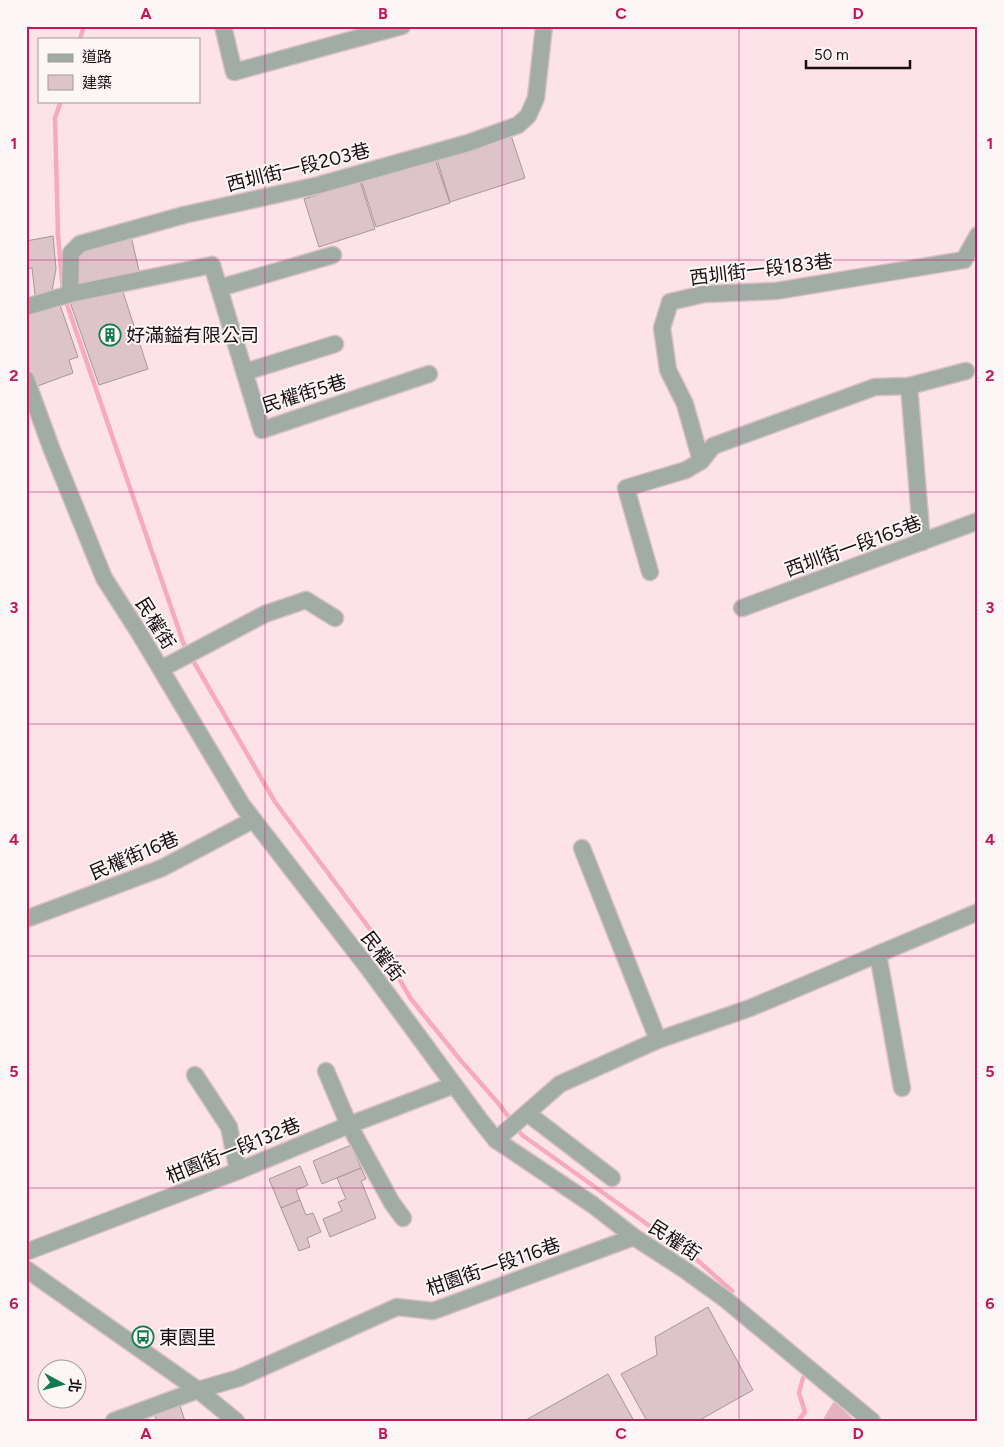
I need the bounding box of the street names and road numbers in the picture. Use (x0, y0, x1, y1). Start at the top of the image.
street label: 西圳街一段203巷 (224, 139, 372, 196)
street label: 西圳街一段183巷 (688, 249, 834, 290)
street label: 民權街5巷 (259, 370, 349, 417)
street label: 西圳街一段165巷 (782, 511, 925, 582)
street label: 民權街 (131, 593, 180, 654)
street label: 民權街16巷 (86, 826, 182, 885)
street label: 民權街 (356, 927, 409, 986)
street label: 柑園街一段132巷 (163, 1113, 304, 1188)
street label: 民權街 (645, 1215, 705, 1266)
street label: 柑園街一段116巷 (423, 1233, 563, 1300)

